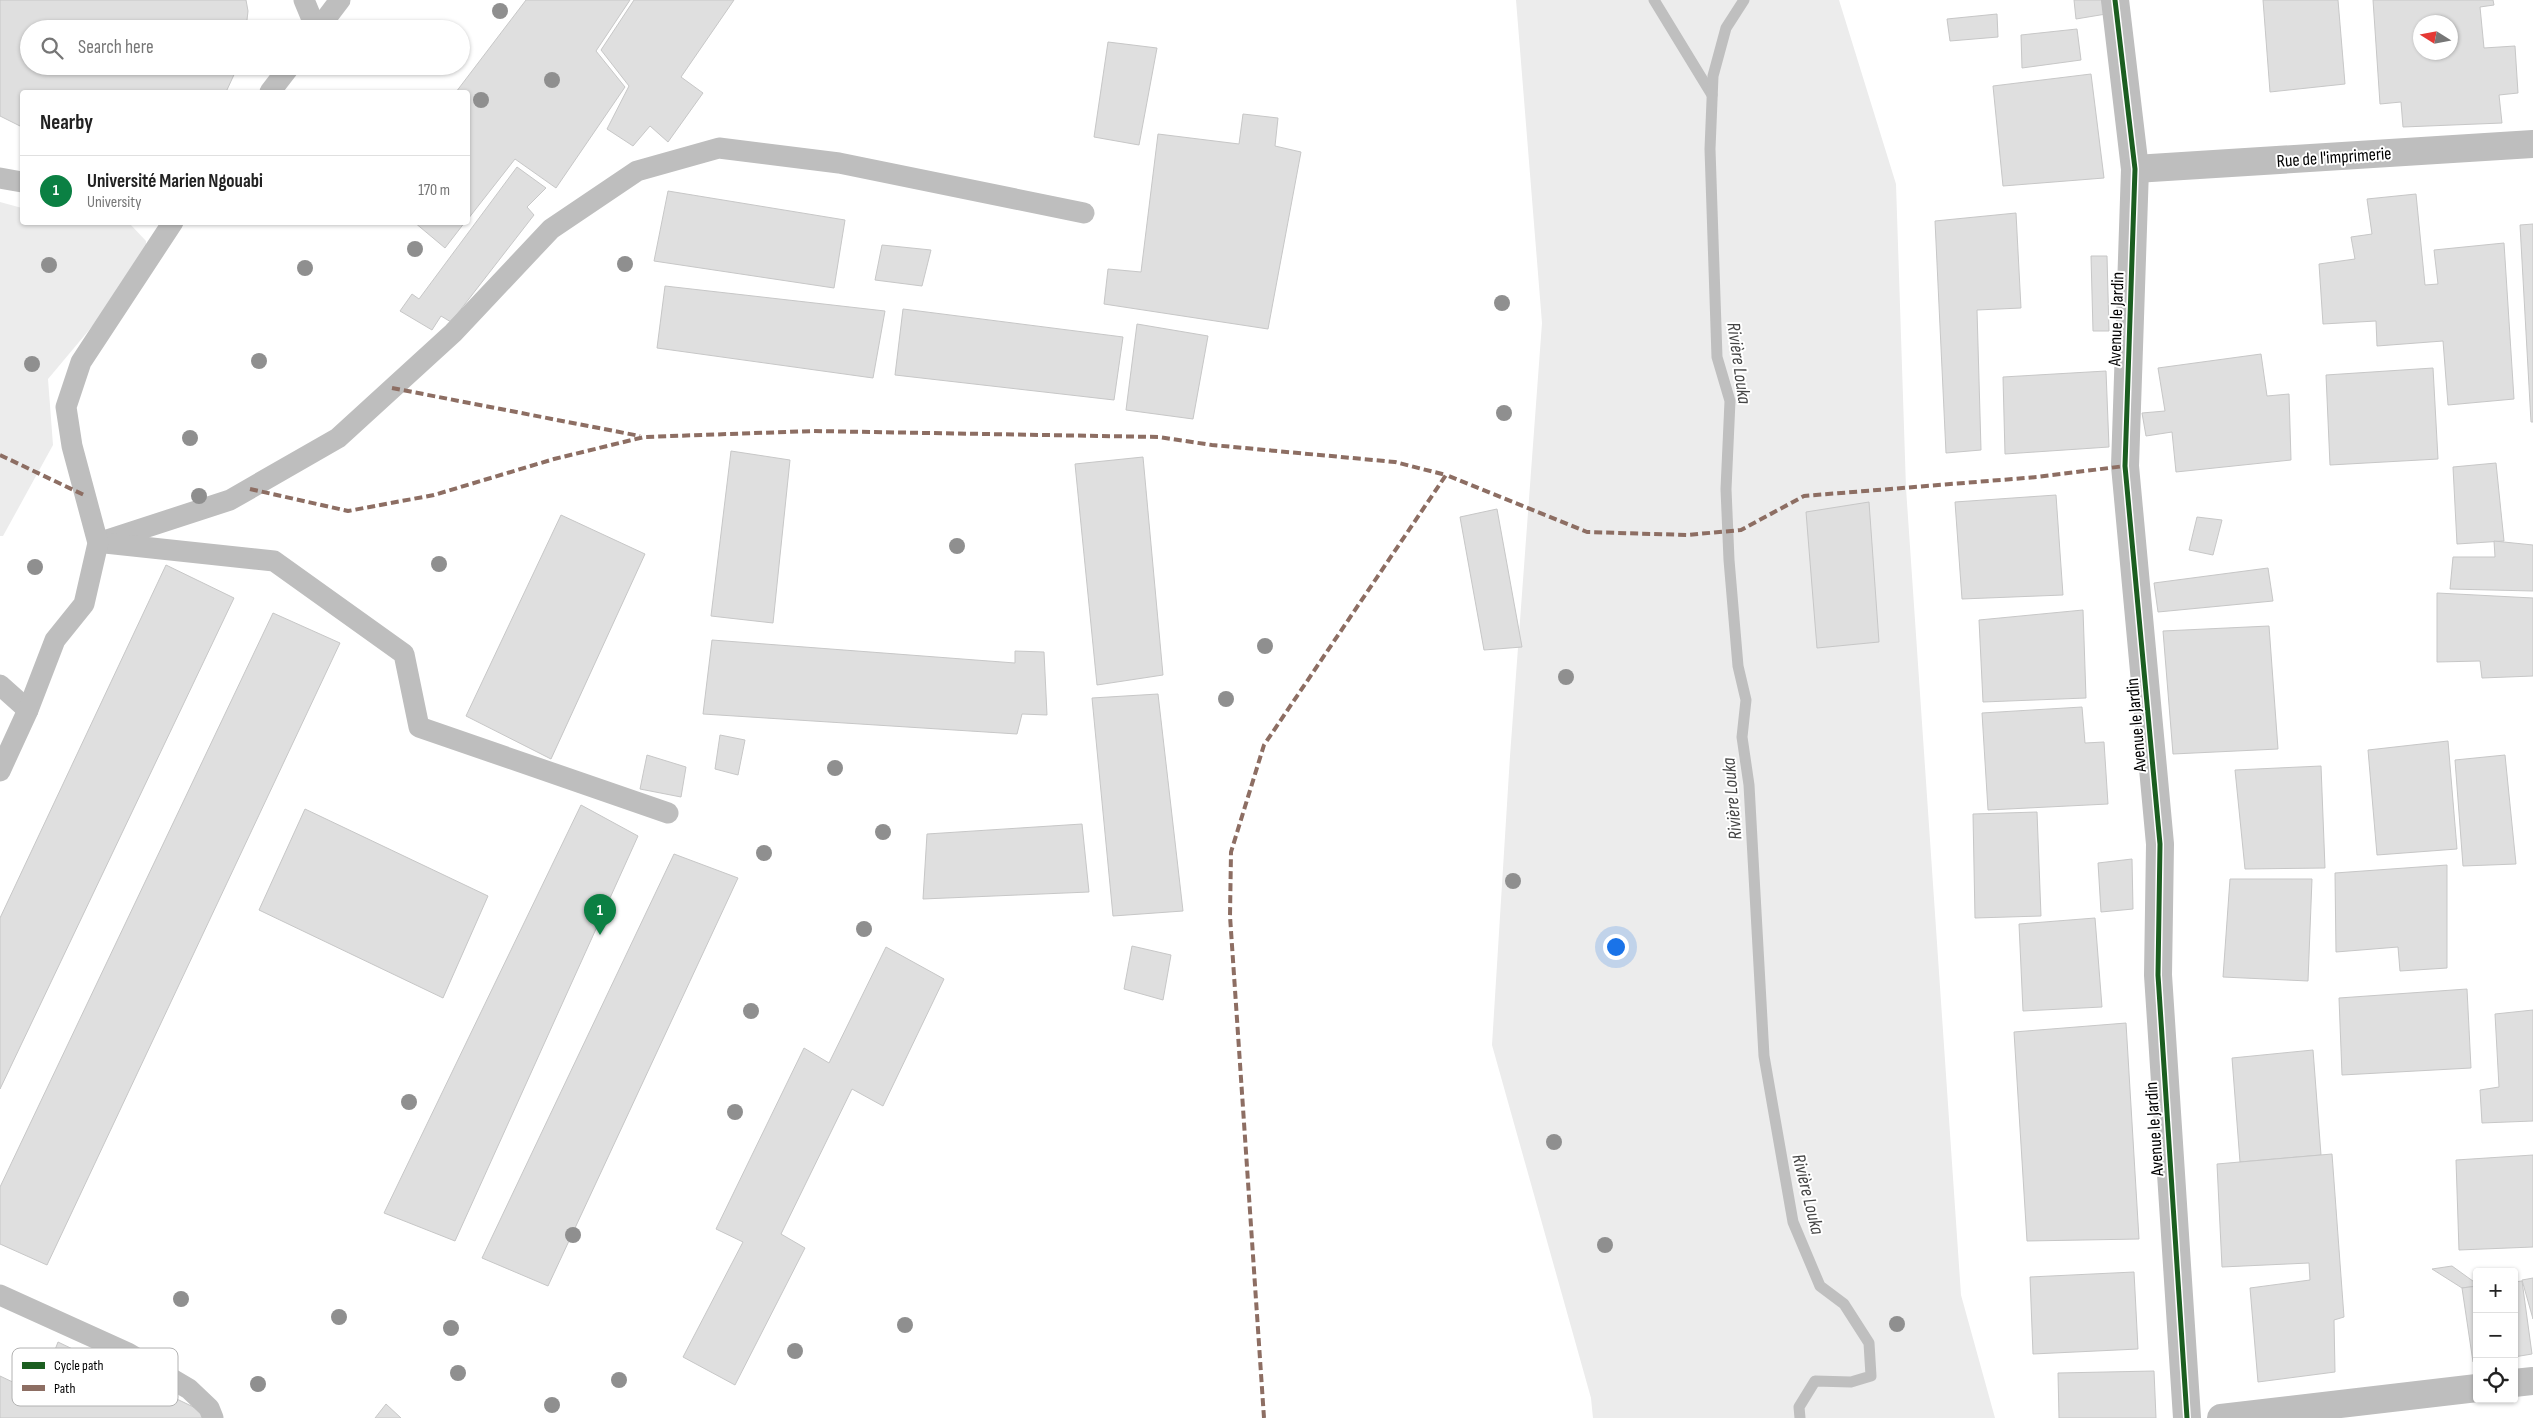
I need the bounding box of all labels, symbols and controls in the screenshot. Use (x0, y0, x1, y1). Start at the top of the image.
north arrow (2413, 15, 2458, 60)
search box (20, 20, 470, 75)
icon: search (38, 34, 66, 62)
text: Search here (78, 36, 154, 59)
text: Nearby (40, 110, 93, 135)
street label: Rue de l'imprimerie (2276, 143, 2392, 172)
text: Université Marien Ngouabi (87, 170, 263, 193)
text: 1 (53, 181, 59, 200)
text: 170 m (418, 181, 450, 200)
text: University (87, 193, 141, 212)
street label: Avenue le Jardin (2104, 271, 2129, 368)
water label: Rivière Louka (1721, 321, 1756, 406)
street label: Avenue le Jardin (2122, 677, 2151, 774)
water label: Rivière Louka (1717, 757, 1748, 841)
pin: 1 (584, 894, 616, 935)
your location (1603, 934, 1629, 960)
street label: Avenue le Jardin (2141, 1081, 2168, 1178)
water label: Rivière Louka (1786, 1152, 1829, 1237)
map controls (2473, 1268, 2518, 1403)
button: + (2473, 1268, 2518, 1313)
button: − (2473, 1313, 2518, 1358)
legend (12, 1348, 178, 1406)
text: Cycle path (54, 1357, 104, 1374)
button: locate (2473, 1358, 2518, 1403)
text: Path (54, 1380, 75, 1397)

